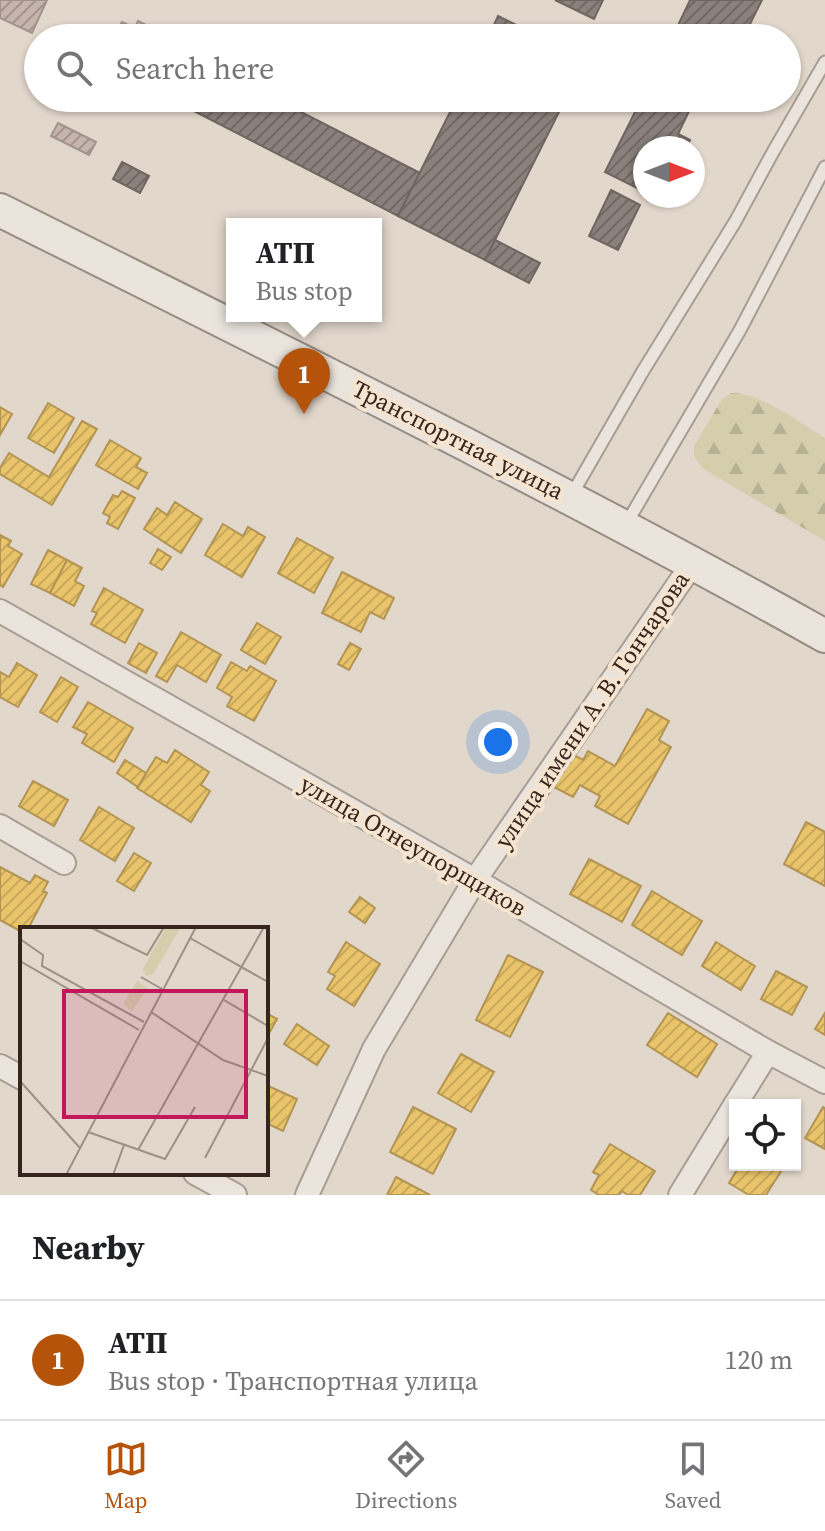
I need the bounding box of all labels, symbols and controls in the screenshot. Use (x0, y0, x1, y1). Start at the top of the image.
search box (24, 24, 801, 112)
icon: search (52, 46, 96, 90)
text: Search here (116, 48, 274, 89)
north arrow (633, 136, 705, 208)
popup (226, 218, 382, 322)
text: АТП (255, 232, 315, 273)
text: Bus stop (255, 273, 353, 309)
pin: 1 (278, 348, 330, 414)
street label: Транспортная улица (347, 372, 570, 508)
street label: улица имени А. В. Гончарова (486, 564, 697, 855)
your location (478, 722, 518, 762)
street label: улица Огнеупорщиков (294, 767, 532, 924)
inset map (20, 927, 268, 1175)
map controls (729, 1099, 801, 1171)
button: locate (729, 1099, 801, 1171)
text: Nearby (32, 1224, 145, 1270)
text: АТП (108, 1322, 168, 1363)
text: 1 (51, 1342, 65, 1378)
text: 120 m (725, 1342, 793, 1378)
text: Bus stop · Транспортная улица (108, 1363, 478, 1399)
tab: Map (104, 1437, 148, 1515)
tab: Directions (355, 1437, 457, 1515)
tab: Saved (665, 1437, 721, 1515)

